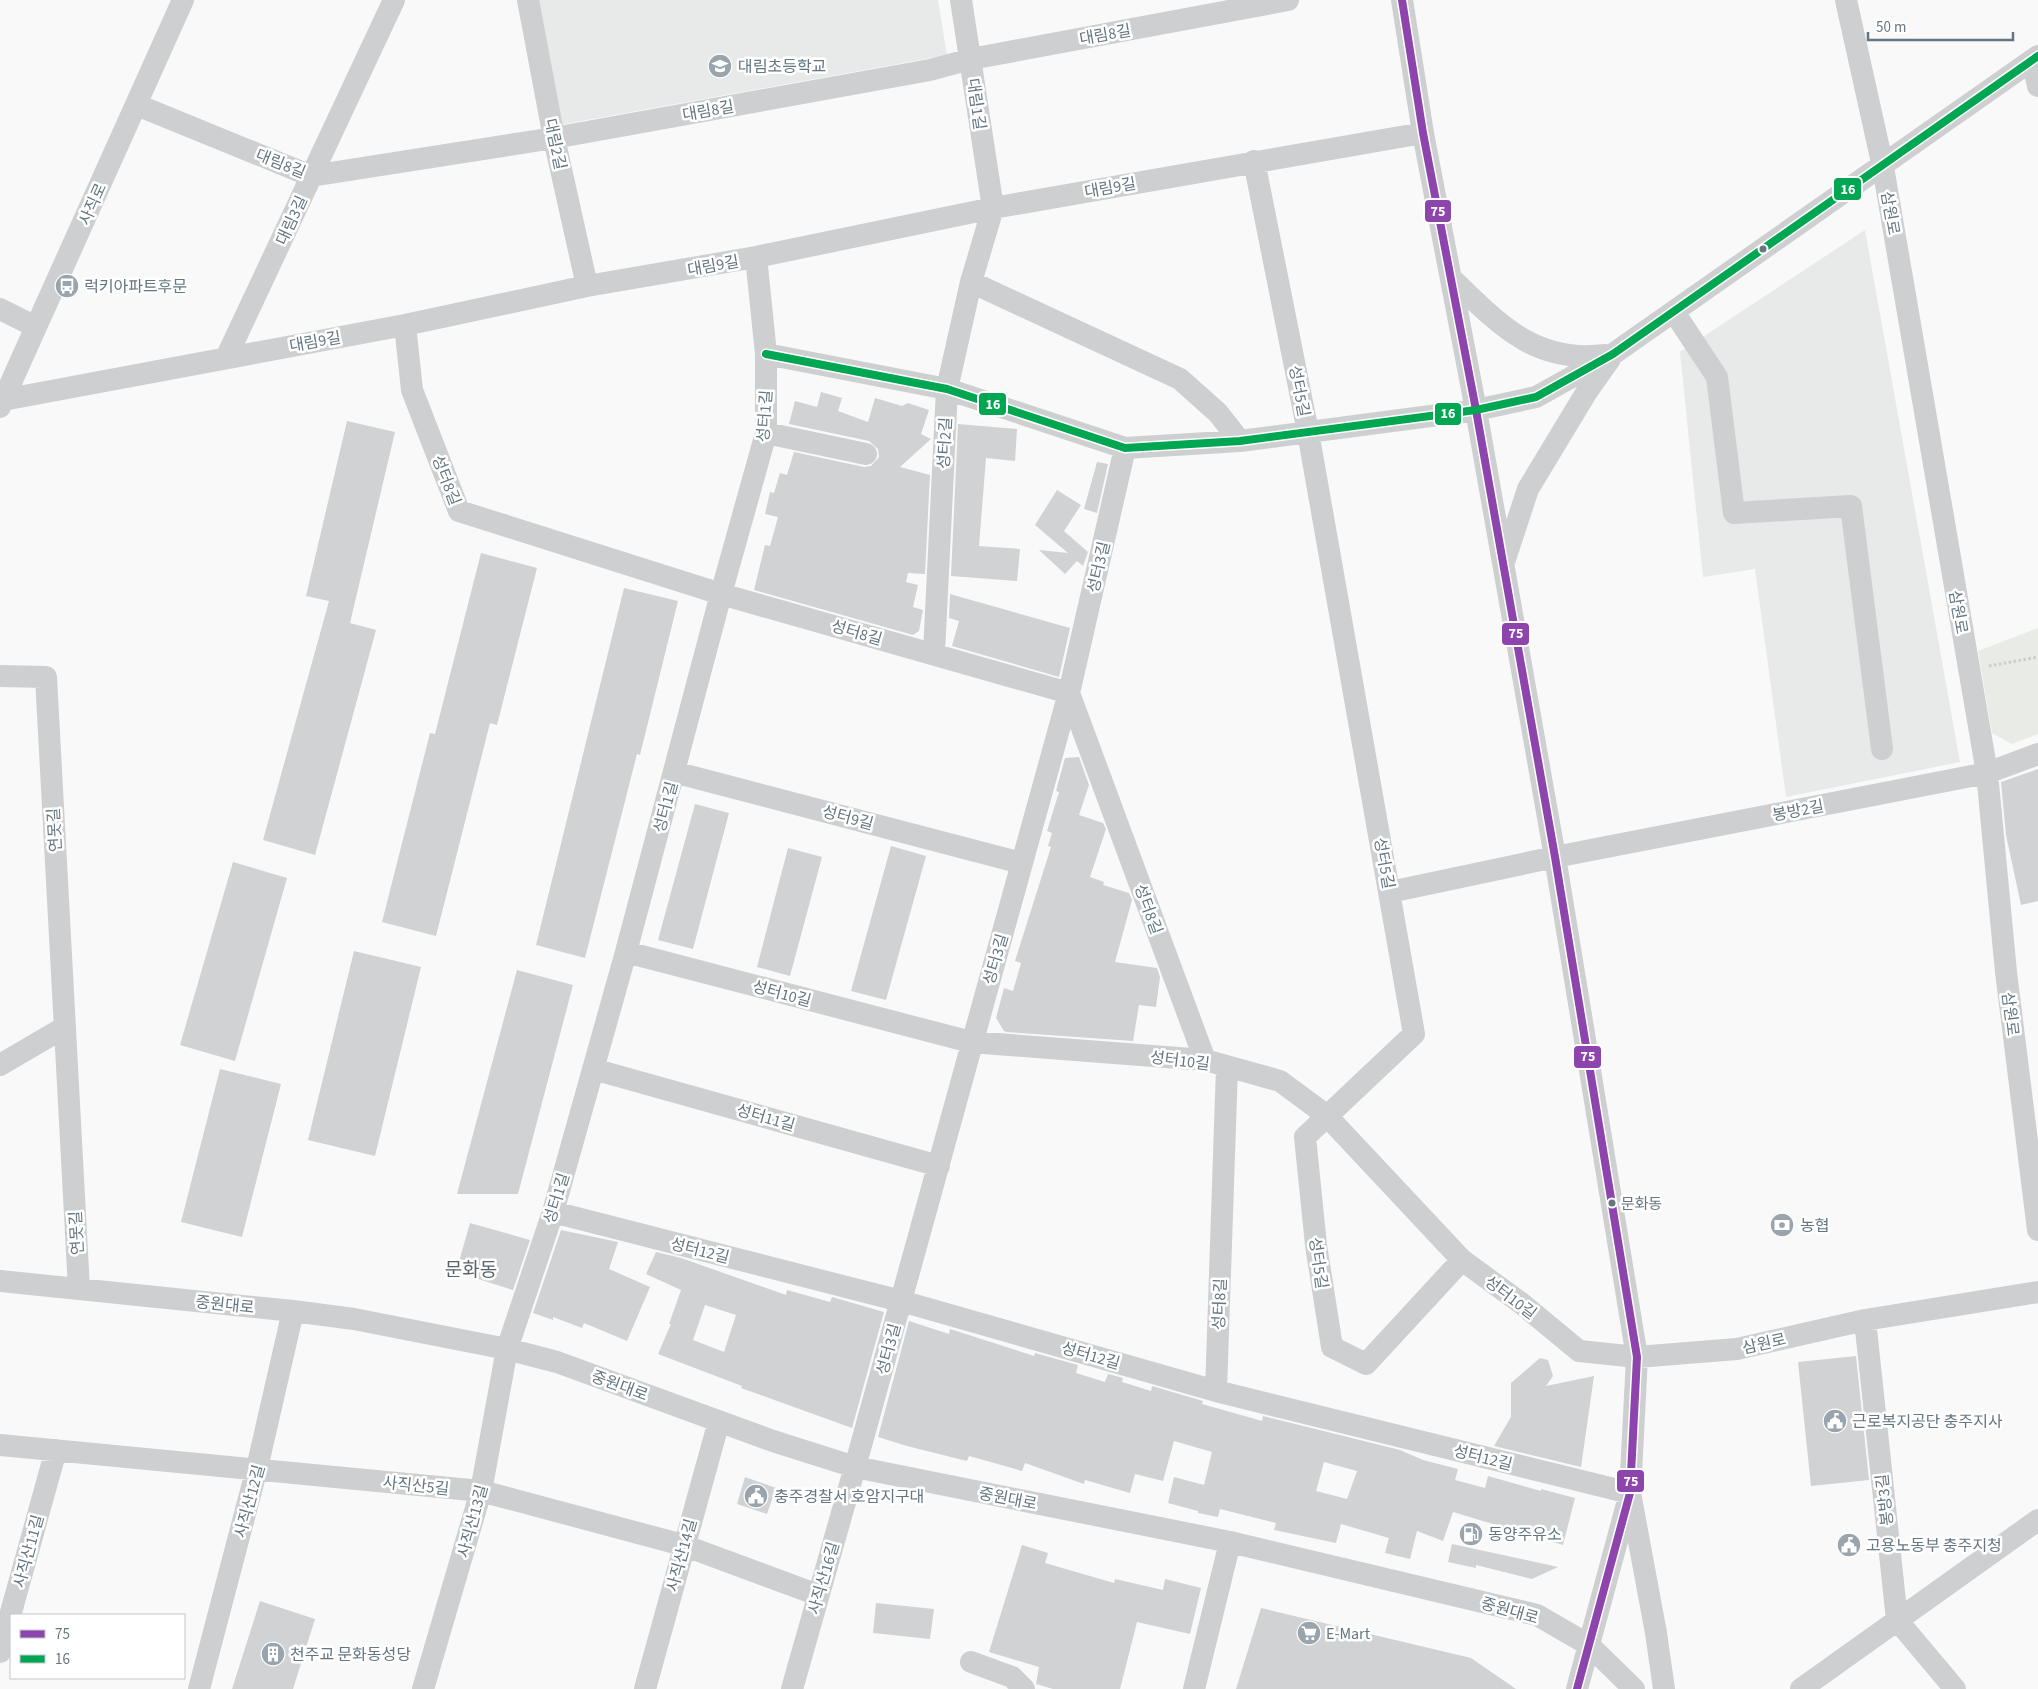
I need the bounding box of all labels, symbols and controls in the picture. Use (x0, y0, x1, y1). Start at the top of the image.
scale bar (1868, 10, 2013, 42)
text: 50 m (1876, 17, 1906, 38)
street label: 대림8길 (1078, 20, 1133, 50)
school or university icon: 대림초등학교 (707, 53, 733, 79)
place label: 대림초등학교 (738, 56, 826, 78)
street label: 대림1길 (961, 77, 991, 131)
street label: 대림8길 (681, 96, 736, 126)
street label: 대림2길 (539, 116, 571, 172)
street label: 대림8길 (252, 144, 309, 184)
street label: 대림9길 (1083, 173, 1138, 203)
line badge: 16 (1833, 177, 1862, 201)
street label: 사직로 (74, 180, 112, 229)
text: 16 (1841, 180, 1855, 200)
street label: 삼원로 (1875, 190, 1905, 237)
street label: 대림3길 (271, 192, 313, 249)
line badge: 75 (1424, 199, 1452, 223)
text: 75 (1431, 202, 1445, 222)
unlabelled marker (1758, 244, 1768, 254)
street label: 대림9길 (686, 251, 741, 281)
bus stop icon: 럭키아파트후문 (54, 273, 80, 299)
place label: 럭키아파트후문 (84, 276, 187, 298)
street label: 대림9길 (288, 327, 343, 357)
street label: 성터5길 (1283, 364, 1315, 419)
street label: 성터1길 (752, 389, 778, 443)
line badge: 16 (978, 392, 1007, 416)
text: 16 (986, 395, 1000, 415)
line badge: 16 (1434, 402, 1462, 426)
text: 16 (1441, 404, 1455, 424)
street label: 성터2길 (933, 416, 957, 470)
street label: 성터8길 (426, 452, 466, 509)
street label: 성터3길 (1082, 539, 1116, 595)
street label: 삼원로 (1943, 589, 1973, 636)
street label: 성터8길 (829, 615, 885, 651)
line badge: 75 (1501, 622, 1530, 646)
text: 75 (1509, 624, 1523, 644)
street label: 성터1길 (649, 779, 683, 835)
street label: 봉방2길 (1771, 795, 1826, 827)
street label: 성터9길 (820, 801, 876, 835)
street label: 연못길 (43, 807, 67, 853)
street label: 성터5길 (1369, 836, 1399, 891)
street label: 성터8길 (1129, 881, 1167, 938)
street label: 성터3길 (978, 931, 1014, 987)
street label: 성터10길 (750, 976, 814, 1012)
street label: 삼원로 (1996, 991, 2024, 1038)
line badge: 75 (1573, 1045, 1602, 1069)
street label: 성터10길 (1149, 1046, 1211, 1076)
text: 75 (1581, 1047, 1595, 1067)
street label: 성터11길 (734, 1099, 798, 1137)
street label: 성터1길 (539, 1170, 575, 1226)
place label: 문화동 (1621, 1194, 1662, 1215)
marker: 문화동 (1607, 1198, 1617, 1208)
street label: 연못길 (65, 1210, 89, 1256)
bank icon: 농협 (1769, 1212, 1795, 1238)
place label: 농협 (1800, 1215, 1829, 1237)
street label: 성터12길 (668, 1233, 732, 1269)
street label: 성터5길 (1303, 1236, 1333, 1290)
district label: 문화동 (445, 1257, 497, 1284)
street label: 성터10길 (1480, 1271, 1541, 1325)
street label: 성터8길 (1208, 1278, 1232, 1330)
street label: 중원대로 (194, 1291, 256, 1319)
street label: 성터3길 (872, 1321, 906, 1377)
street label: 삼원로 (1740, 1328, 1788, 1360)
street label: 성터12길 (1059, 1337, 1123, 1375)
street label: 중원대로 (588, 1366, 651, 1406)
public building icon: 근로복지공단 충주지사 (1822, 1408, 1848, 1434)
place label: 근로복지공단 충주지사 (1852, 1411, 2003, 1433)
street label: 성터12길 (1451, 1440, 1515, 1476)
street label: 사직산12길 (230, 1462, 270, 1540)
line badge: 75 (1616, 1469, 1645, 1493)
street label: 사직산5길 (382, 1472, 450, 1500)
text: 75 (1624, 1472, 1638, 1492)
street label: 봉방3길 (1871, 1473, 1899, 1527)
street label: 사직산13길 (453, 1482, 493, 1560)
public building icon: 충주경찰서 호암지구대 (743, 1483, 769, 1509)
street label: 중원대로 (977, 1483, 1039, 1515)
place label: 충주경찰서 호암지구대 (774, 1486, 924, 1508)
street label: 사직산11길 (9, 1512, 49, 1590)
street label: 사직산14길 (662, 1516, 702, 1594)
fuel station icon: 동양주유소 (1458, 1521, 1484, 1547)
place label: 동양주유소 (1488, 1524, 1562, 1546)
public building icon: 고용노동부 충주지청 (1836, 1532, 1862, 1558)
place label: 고용노동부 충주지청 (1866, 1535, 2002, 1557)
street label: 사직산16길 (803, 1539, 845, 1617)
street label: 중원대로 (1478, 1592, 1541, 1630)
legend (10, 1614, 185, 1679)
supermarket icon: E-Mart (1296, 1620, 1322, 1646)
place label: E-Mart (1326, 1623, 1371, 1645)
text: 75 (55, 1624, 70, 1645)
building icon: 천주교 문화동성당 (260, 1641, 286, 1667)
place label: 천주교 문화동성당 (290, 1644, 411, 1666)
text: 16 (55, 1649, 70, 1670)

